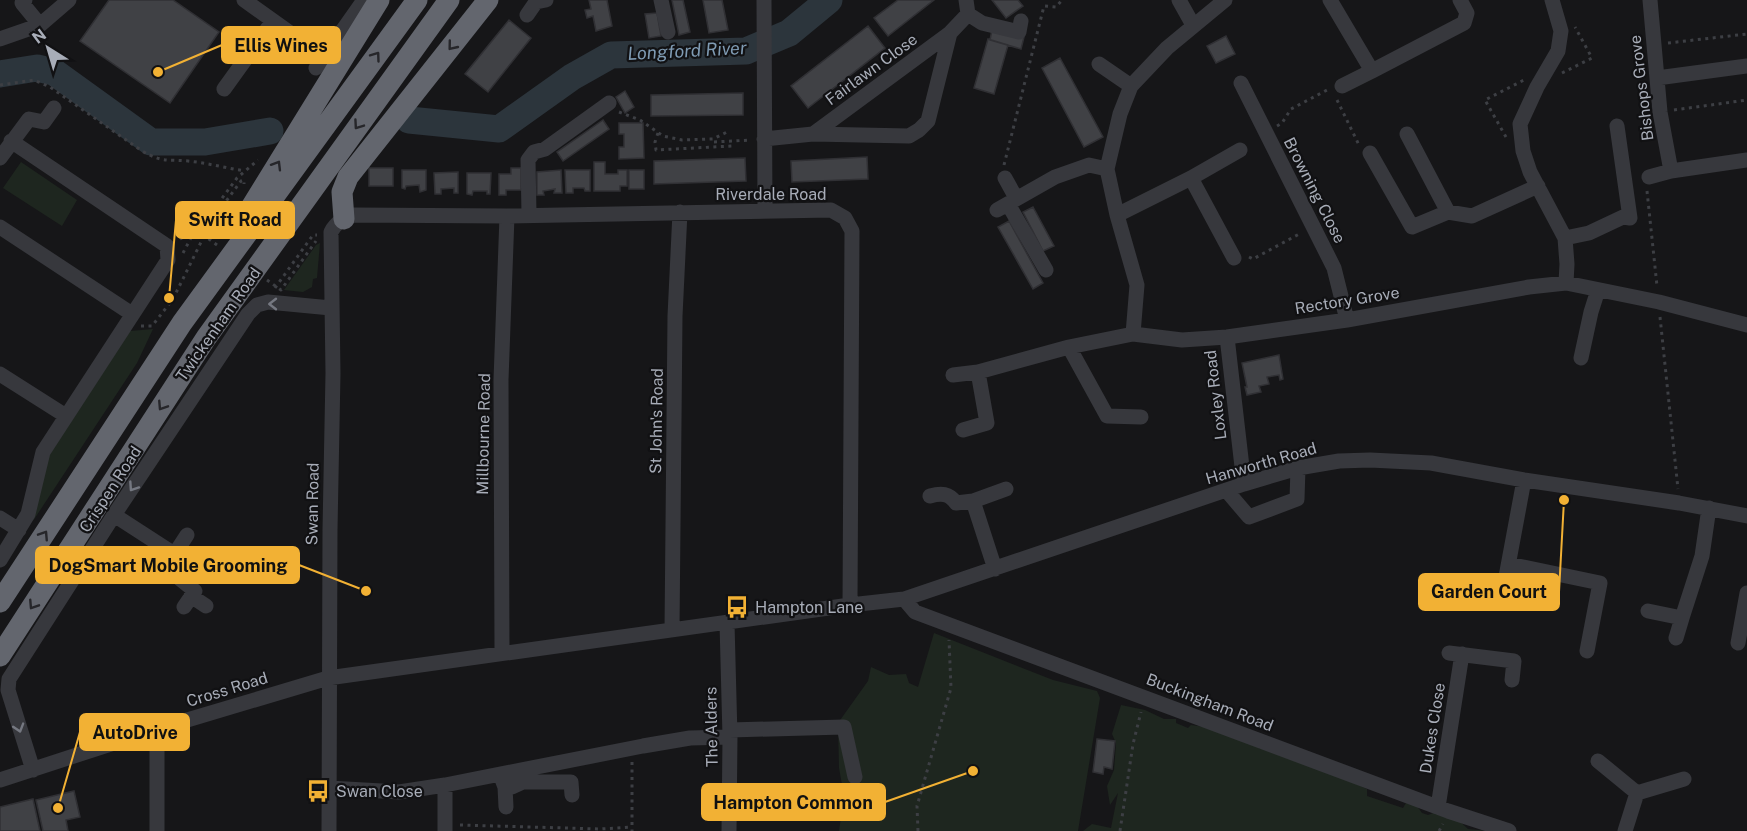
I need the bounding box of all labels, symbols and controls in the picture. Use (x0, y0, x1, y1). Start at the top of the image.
north arrow (18, 18, 78, 78)
text: N (29, 25, 50, 48)
callout: Ellis Wines (222, 27, 340, 63)
street label: Fairlawn Close (822, 30, 921, 109)
street label: Bishops Grove (1626, 34, 1657, 142)
text: Ellis Wines (234, 35, 328, 56)
water label: Longford River (627, 37, 747, 64)
one-way arrow (448, 40, 459, 51)
one-way arrow (369, 51, 380, 62)
one-way arrow (354, 119, 365, 130)
street label: Browning Close (1280, 134, 1349, 246)
one-way arrow (269, 161, 281, 171)
street label: Riverdale Road (715, 185, 827, 204)
callout: Swift Road (176, 202, 294, 238)
text: Swift Road (188, 209, 282, 230)
street label: Twickenham Road (172, 264, 265, 385)
street label: Rectory Grove (1293, 283, 1401, 318)
one-way arrow (269, 298, 278, 310)
street label: Loxley Road (1201, 349, 1230, 441)
street label: St John's Road (646, 368, 667, 474)
street label: Millbourne Road (473, 373, 494, 495)
one-way arrow (158, 400, 170, 410)
street label: Hanworth Road (1203, 439, 1319, 488)
street label: Crispen Road (76, 443, 145, 536)
street label: Swan Road (302, 462, 323, 546)
one-way arrow (128, 481, 140, 491)
one-way arrow (36, 531, 48, 541)
callout: DogSmart Mobile Grooming (36, 547, 299, 583)
text: DogSmart Mobile Grooming (48, 555, 288, 576)
callout: Garden Court (1419, 574, 1559, 610)
text: Garden Court (1431, 581, 1547, 602)
bus stop icon: Hampton Lane (724, 594, 750, 620)
place label: Hampton Lane (755, 598, 863, 617)
one-way arrow (29, 599, 41, 609)
street label: Cross Road (184, 668, 270, 711)
street label: Buckingham Road (1144, 669, 1276, 735)
street label: Dukes Close (1416, 681, 1449, 775)
street label: The Alders (701, 687, 722, 767)
callout: AutoDrive (80, 714, 189, 750)
one-way arrow (12, 722, 25, 732)
text: AutoDrive (92, 722, 178, 743)
bus stop icon: Swan Close (305, 778, 331, 804)
place label: Swan Close (336, 782, 423, 801)
callout: Hampton Common (702, 784, 885, 820)
text: Hampton Common (713, 792, 873, 813)

